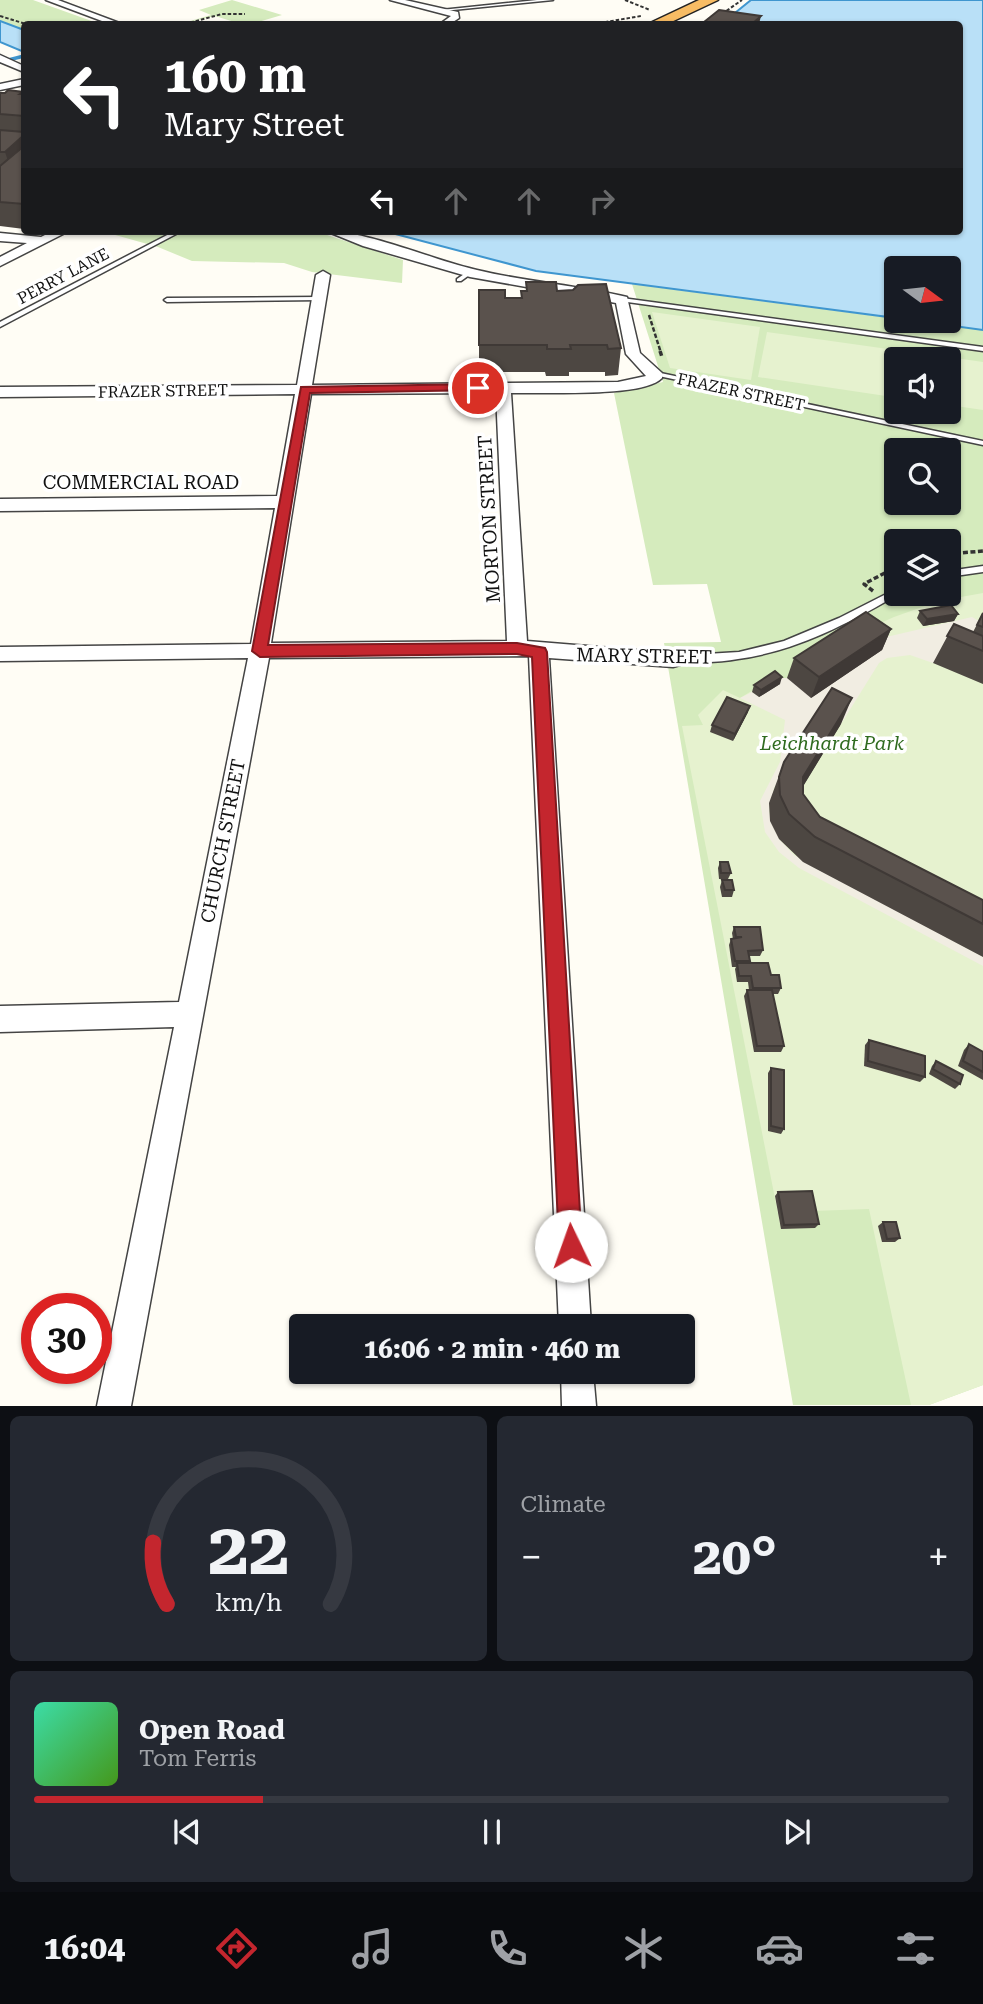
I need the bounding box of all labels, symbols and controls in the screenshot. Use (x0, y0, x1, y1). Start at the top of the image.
text: 160 m (164, 47, 306, 104)
icon: left (49, 49, 140, 140)
text: Mary Street (164, 106, 344, 144)
icon: left (364, 182, 402, 220)
icon: ahead (437, 182, 475, 220)
icon: ahead (510, 182, 548, 220)
icon: right (583, 182, 621, 220)
street label: PERRY LANE (14, 244, 112, 308)
north arrow (884, 256, 961, 332)
map controls (884, 256, 961, 606)
button: sound (884, 347, 961, 424)
pin (448, 358, 508, 418)
icon: arrive (459, 369, 497, 407)
street label: FRAZER STREET (675, 369, 807, 415)
street label: FRAZER STREET (98, 380, 228, 402)
street label: MORTON STREET (473, 435, 505, 603)
button: search (884, 438, 961, 515)
street label: COMMERCIAL ROAD (43, 471, 239, 494)
button: layers (884, 529, 961, 606)
street label: MARY STREET (576, 643, 712, 669)
park label: Leichhardt Park (759, 732, 905, 755)
street label: CHURCH STREET (196, 757, 250, 925)
position arrow (534, 1209, 608, 1283)
speed limit sign: 30 (21, 1293, 112, 1384)
text: 16:06 · 2 min · 460 m (364, 1334, 620, 1364)
text: Climate (521, 1491, 606, 1518)
text: 22 (207, 1508, 289, 1593)
text: 20° (693, 1526, 777, 1587)
text: − (521, 1535, 542, 1579)
text: + (928, 1535, 949, 1579)
text: km/h (215, 1588, 282, 1617)
text: Open Road (139, 1715, 285, 1745)
text: Tom Ferris (139, 1745, 256, 1772)
icon: previous (168, 1813, 206, 1851)
icon: pause (473, 1813, 511, 1851)
icon: next (778, 1813, 816, 1851)
icon: directions (212, 1924, 261, 1973)
icon: music (348, 1924, 397, 1973)
icon: phone (483, 1924, 532, 1973)
icon: climate (619, 1924, 668, 1973)
icon: car (755, 1924, 804, 1973)
icon: filters (891, 1924, 940, 1973)
text: 16:04 (43, 1929, 125, 1967)

